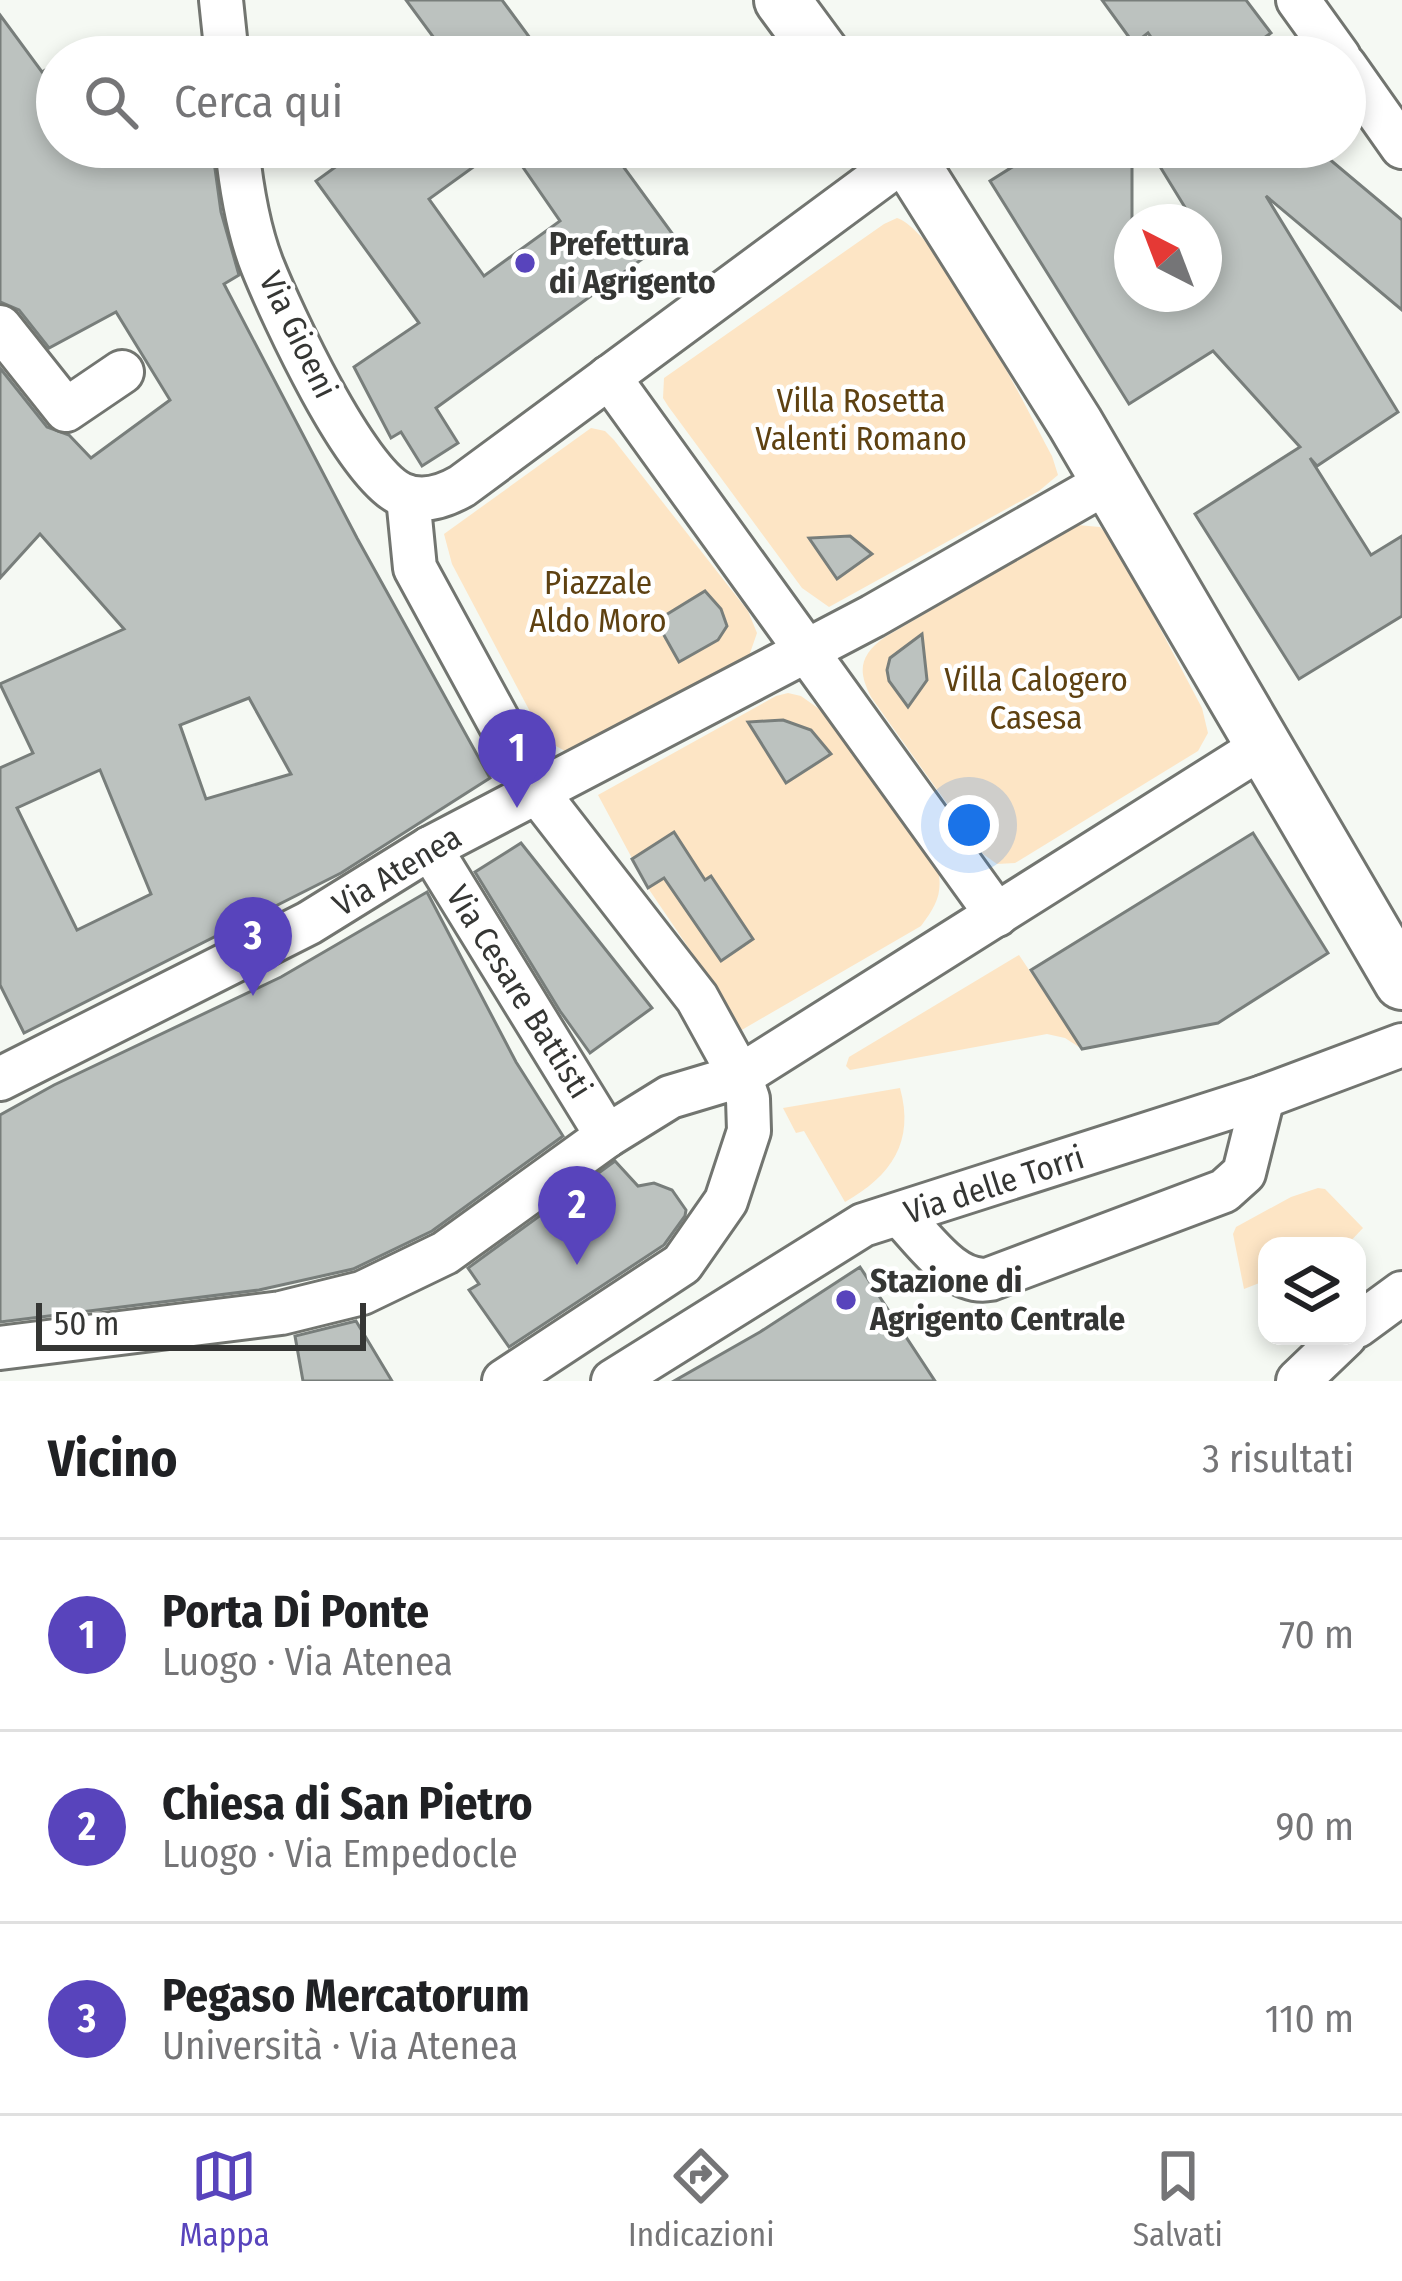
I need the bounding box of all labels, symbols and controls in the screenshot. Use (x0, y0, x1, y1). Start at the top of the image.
search box (36, 36, 1366, 168)
icon: search (78, 69, 144, 135)
text: Cerca qui (174, 75, 343, 129)
north arrow (1114, 204, 1222, 312)
place label: Prefettura di Agrigento (549, 224, 716, 302)
marker: Prefettura di Agrigento (512, 250, 538, 276)
street label: Via Gioeni (250, 265, 346, 405)
park label: Villa Rosetta Valenti Romano (755, 381, 967, 459)
park label: Piazzale Aldo Moro (529, 563, 667, 641)
park label: Villa Calogero Casesa (944, 660, 1128, 738)
pin: 1 (478, 709, 556, 808)
your location (939, 795, 999, 855)
street label: Via Atenea (326, 817, 468, 925)
street label: Via Cesare Battisti (438, 878, 600, 1106)
pin: 3 (214, 897, 292, 996)
street label: Via delle Torri (899, 1137, 1089, 1233)
pin: 2 (538, 1166, 616, 1265)
map controls (1258, 1237, 1366, 1345)
button: layers (1258, 1237, 1366, 1345)
place label: Stazione di Agrigento Centrale (869, 1261, 1125, 1339)
marker: Stazione di Agrigento Centrale (833, 1287, 859, 1313)
scale bar (36, 1297, 366, 1350)
text: 50 m (54, 1304, 119, 1344)
text: Vicino (48, 1428, 177, 1490)
text: 3 risultati (1202, 1436, 1354, 1482)
text: Porta Di Ponte (162, 1585, 429, 1639)
text: 1 (79, 1612, 95, 1658)
text: 70 m (1279, 1612, 1354, 1658)
text: Luogo · Via Atenea (162, 1639, 453, 1685)
text: Chiesa di San Pietro (162, 1777, 533, 1831)
text: 2 (78, 1804, 96, 1850)
text: 90 m (1276, 1804, 1354, 1850)
text: Luogo · Via Empedocle (162, 1831, 518, 1877)
text: Pegaso Mercatorum (162, 1969, 530, 2023)
text: 3 (78, 1996, 96, 2042)
text: 110 m (1265, 1996, 1354, 2042)
text: Università · Via Atenea (162, 2023, 518, 2069)
tab: Mappa (179, 2143, 270, 2255)
tab: Indicazioni (628, 2143, 774, 2255)
tab: Salvati (1133, 2143, 1223, 2255)

